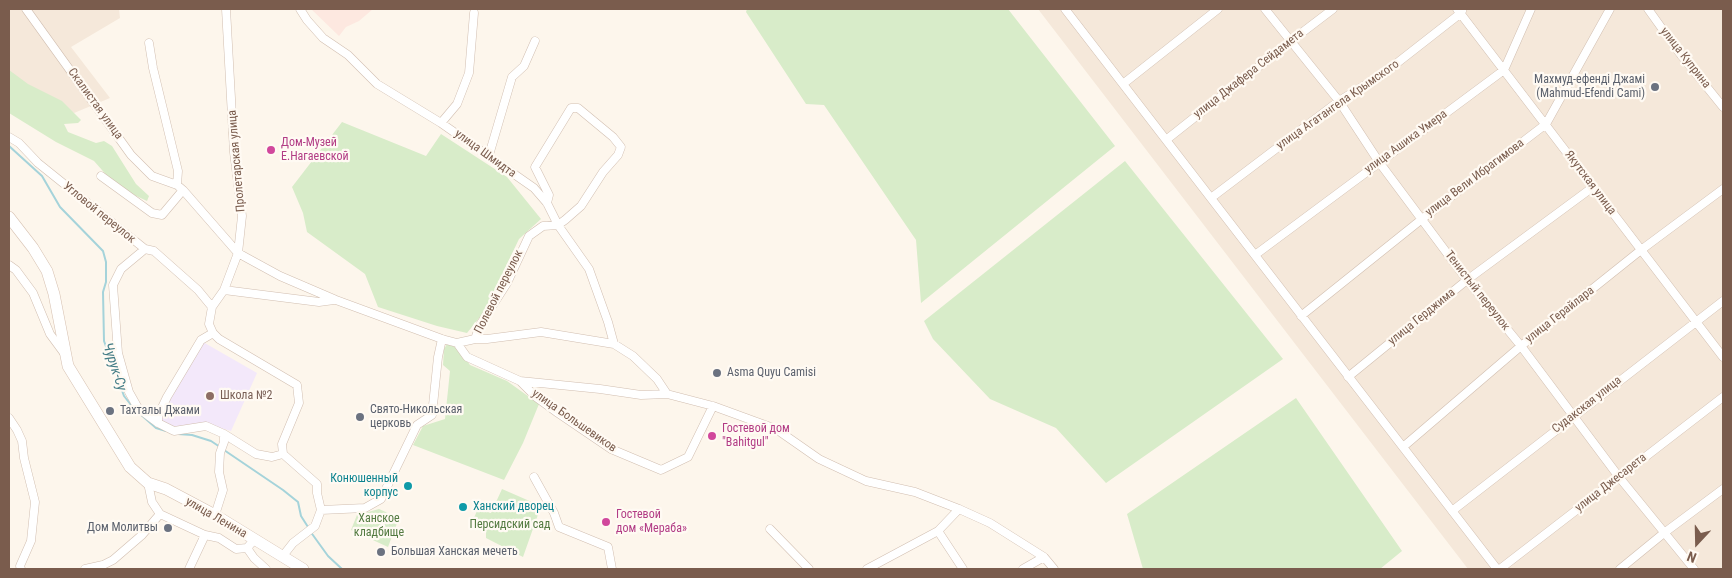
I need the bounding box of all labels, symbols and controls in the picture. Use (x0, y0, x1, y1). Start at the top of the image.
street label: улица Куприна (1657, 25, 1713, 91)
street label: улица Джафера Сейдамета (1191, 27, 1307, 121)
street label: улица Агатангела Крымского (1274, 57, 1402, 153)
street label: Скалистая улица (64, 66, 126, 142)
place label: Махмуд-ефенді Джамі (Mahmud-Efendi Cami) (1534, 73, 1645, 101)
marker: Махмуд-ефенді Джамі (Mahmud-Efendi Cami) (1649, 81, 1661, 93)
street label: улица Ашика Умера (1362, 107, 1450, 177)
street label: Пролетарская улица (225, 109, 249, 213)
street label: улица Шмидта (451, 127, 519, 181)
place label: Дом-Музей Е.Нагаевской (281, 136, 349, 164)
street label: улица Вели Ибрагимова (1423, 136, 1527, 220)
marker: Дом-Музей Е.Нагаевской (265, 144, 277, 156)
street label: Якутская улица (1561, 148, 1619, 218)
street label: Угловой переулок (60, 179, 138, 247)
street label: Полевой переулок (472, 248, 526, 336)
street label: Тенистый переулок (1441, 248, 1513, 334)
street label: улица Герайлара (1523, 284, 1597, 346)
street label: улица Герджима (1386, 286, 1458, 348)
water label: Чурук-Су (98, 341, 130, 393)
place label: Asma Quyu Camisi (727, 366, 816, 380)
marker: Asma Quyu Camisi (711, 367, 723, 379)
street label: Судакская улица (1549, 373, 1625, 437)
street label: улица Большевиков (529, 386, 619, 456)
place label: Школа №2 (220, 389, 273, 403)
marker: Школа №2 (204, 390, 216, 402)
place label: Свято-Никольская церковь (370, 403, 462, 431)
place label: Тахталы Джами (120, 404, 200, 418)
marker: Тахталы Джами (104, 405, 116, 417)
marker: Свято-Никольская церковь (354, 411, 366, 423)
place label: Гостевой дом "Bahitgul" (722, 422, 790, 450)
marker: Гостевой дом "Bahitgul" (706, 430, 718, 442)
street label: улица Джесарета (1572, 451, 1650, 515)
place label: Конюшенный корпус (330, 472, 398, 500)
marker: Конюшенный корпус (402, 480, 414, 492)
street label: улица Ленина (183, 495, 249, 541)
place label: Ханский дворец (473, 500, 554, 514)
marker: Ханский дворец (457, 501, 469, 513)
place label: Гостевой дом «Мераба» (616, 508, 687, 536)
park label: Ханское кладбище (354, 512, 404, 540)
marker: Гостевой дом «Мераба» (600, 516, 612, 528)
park label: Персидский сад (469, 518, 551, 532)
north arrow (1672, 518, 1722, 568)
place label: Дом Молитвы (87, 521, 158, 535)
marker: Дом Молитвы (162, 522, 174, 534)
place label: Большая Ханская мечеть (391, 545, 518, 559)
marker: Большая Ханская мечеть (375, 546, 387, 558)
text: N (1685, 548, 1699, 566)

